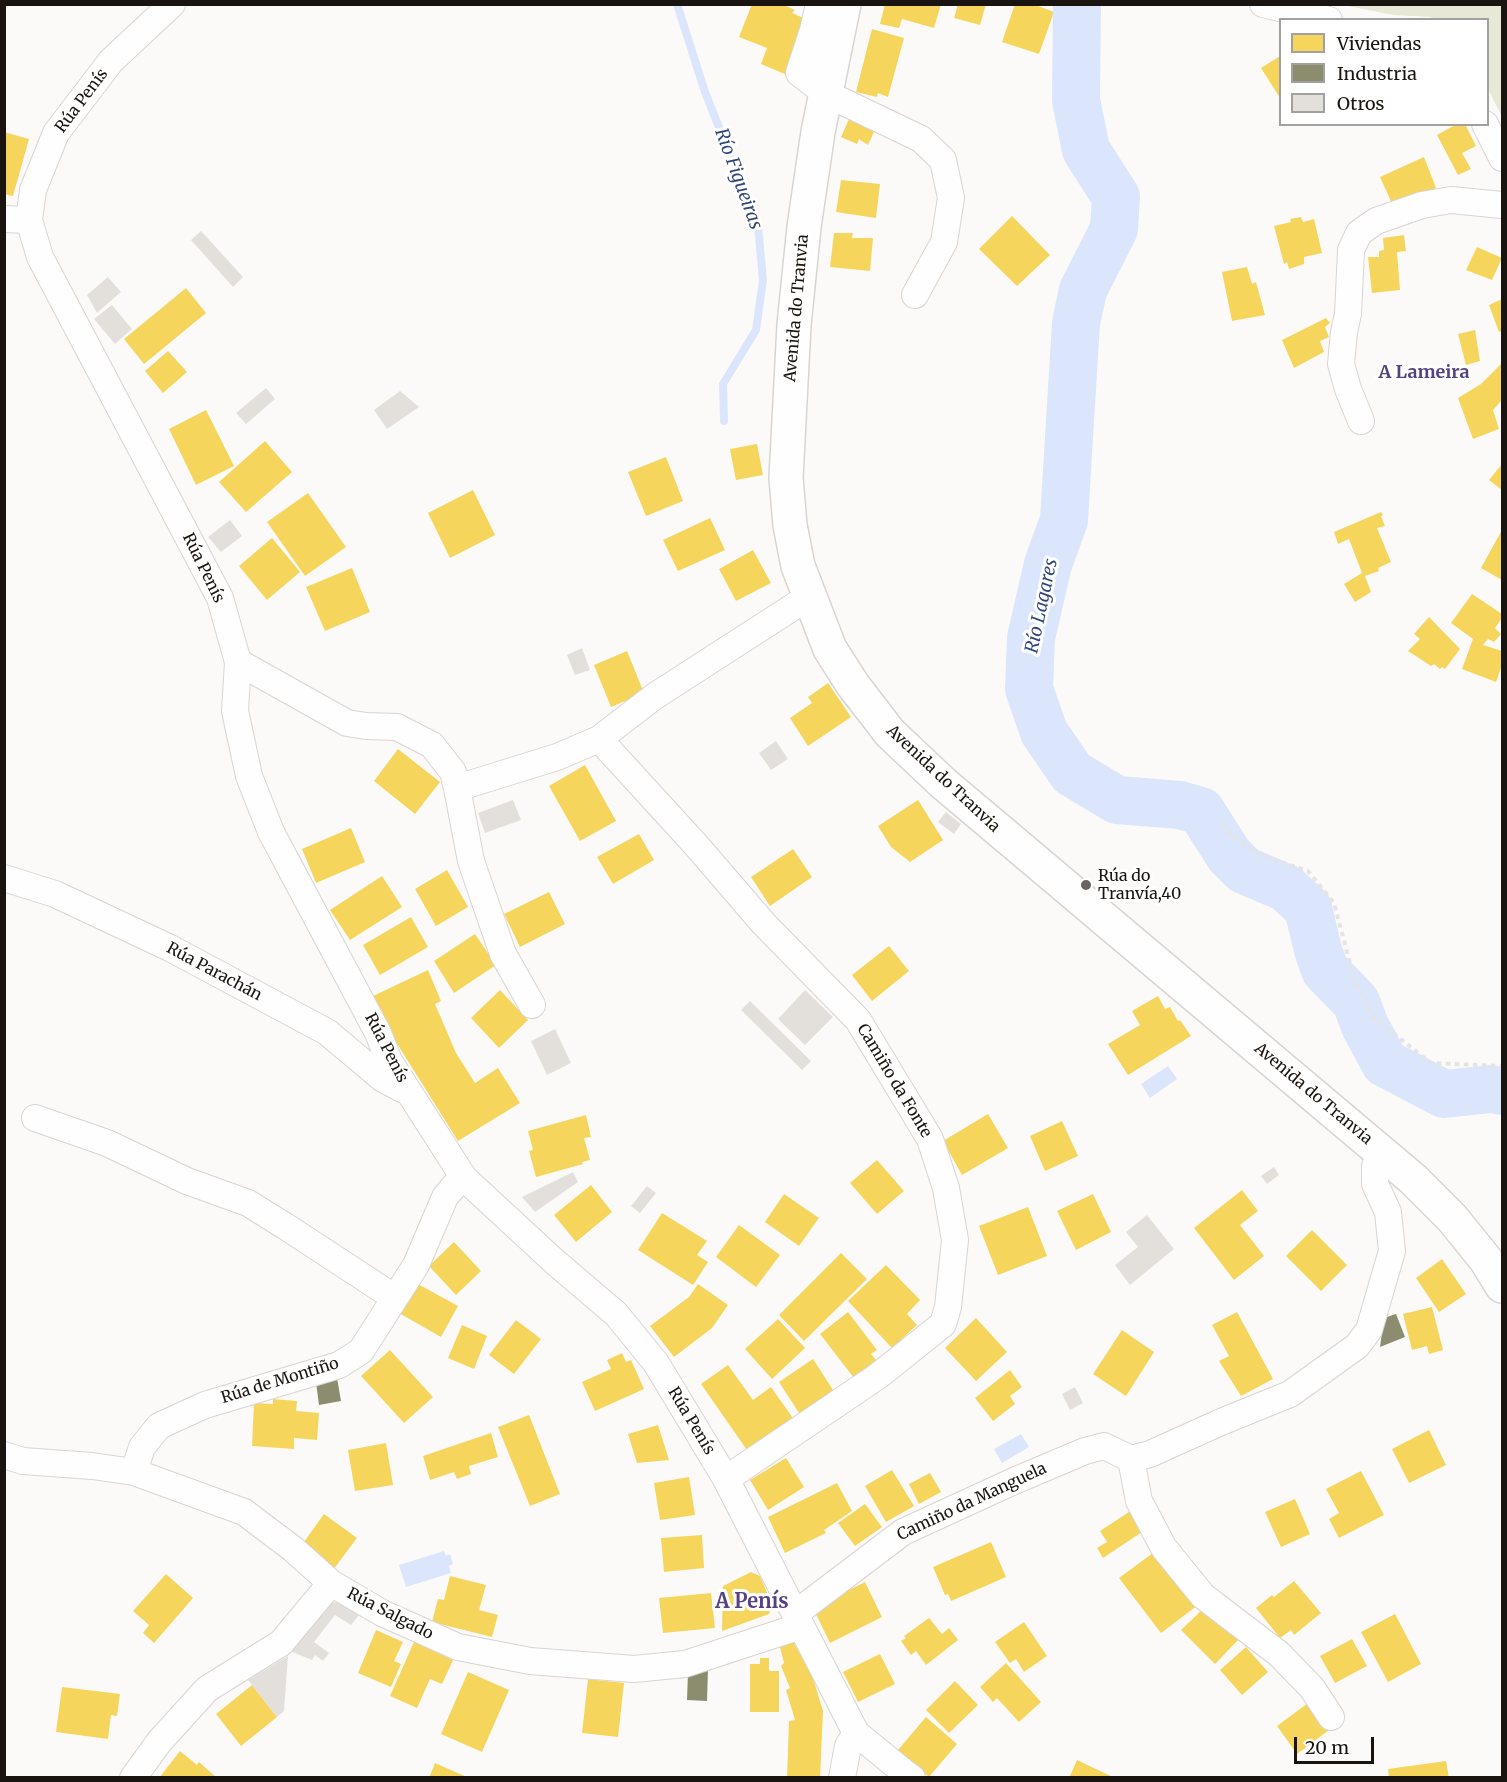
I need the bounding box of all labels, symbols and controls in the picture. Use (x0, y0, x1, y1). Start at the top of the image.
legend (1279, 18, 1489, 126)
text: Viviendas (1337, 32, 1421, 55)
text: Industria (1337, 62, 1417, 85)
street label: Rúa Penís (52, 65, 112, 137)
text: Otros (1337, 92, 1384, 115)
water label: Río Figueiras (710, 126, 766, 232)
street label: Avenida do Tranvia (781, 233, 813, 383)
district label: A Lameira (1378, 362, 1470, 384)
street label: Rúa Penís (178, 530, 228, 606)
water label: Río Lagares (1021, 557, 1063, 655)
street label: Avenida do Tranvia (882, 721, 1004, 837)
place label: Rúa do Tranvía,40 (1098, 866, 1181, 904)
marker: Rúa do Tranvía,40 (1079, 878, 1093, 892)
street label: Rúa Parachán (163, 939, 265, 1005)
street label: Rúa Penís (360, 1010, 412, 1086)
street label: Camiño da Fonte (852, 1021, 936, 1141)
street label: Avenida do Tranvia (1250, 1039, 1376, 1149)
street label: Rúa de Montiño (219, 1354, 341, 1408)
street label: Rúa Penís (663, 1384, 719, 1458)
street label: Camiño da Manguela (894, 1459, 1050, 1545)
street label: Rúa Salgado (344, 1584, 436, 1644)
district label: A Penís (715, 1590, 789, 1614)
scale bar (1297, 1725, 1376, 1763)
text: 20 m (1305, 1736, 1349, 1759)

